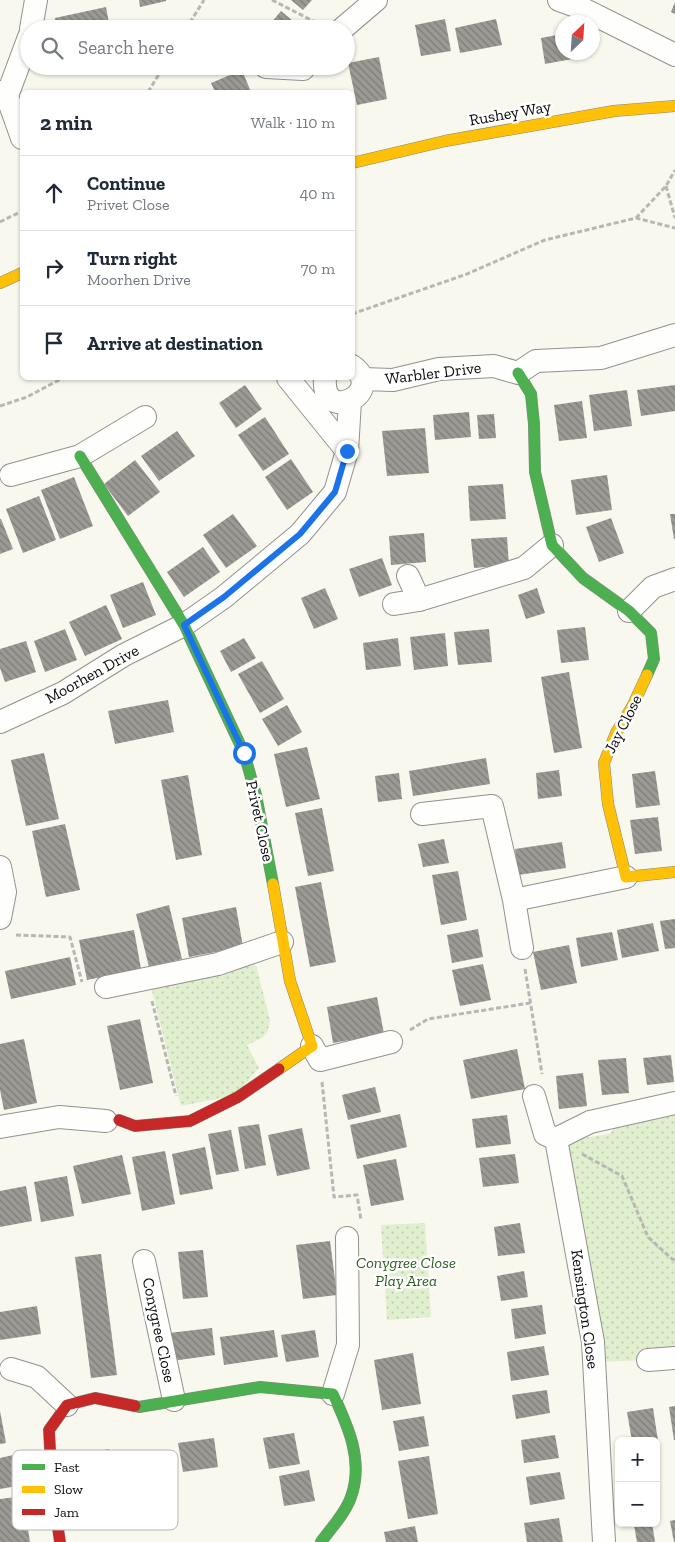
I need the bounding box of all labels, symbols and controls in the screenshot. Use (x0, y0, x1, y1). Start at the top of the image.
north arrow (555, 15, 600, 60)
search box (20, 20, 355, 75)
icon: search (38, 34, 66, 62)
text: Search here (78, 36, 174, 59)
street label: Rushey Way (468, 96, 553, 130)
text: 2 min (40, 110, 92, 135)
text: Walk · 110 m (251, 113, 335, 132)
text: Continue (87, 172, 165, 195)
icon: ahead (40, 179, 68, 207)
text: 40 m (300, 184, 335, 203)
text: Privet Close (87, 195, 169, 214)
text: Turn right (87, 247, 177, 270)
icon: right (40, 254, 68, 282)
text: 70 m (301, 259, 335, 278)
text: Moorhen Drive (87, 270, 191, 289)
icon: arrive (40, 329, 68, 357)
text: Arrive at destination (87, 332, 263, 355)
street label: Warbler Drive (384, 358, 482, 388)
route end (336, 440, 359, 463)
street label: Moorhen Drive (42, 641, 142, 707)
street label: Jay Close (600, 692, 646, 756)
route start (233, 742, 256, 765)
street label: Privet Close (242, 779, 278, 863)
street label: Kensington Close (567, 1248, 603, 1370)
park label: Conygree Close Play Area (356, 1253, 456, 1290)
street label: Conygree Close (139, 1276, 179, 1384)
map controls (615, 1437, 660, 1527)
button: + (615, 1437, 660, 1482)
legend (12, 1450, 178, 1530)
text: Fast (54, 1459, 81, 1476)
text: Slow (54, 1481, 83, 1498)
button: − (615, 1482, 660, 1527)
text: Jam (54, 1504, 79, 1521)

